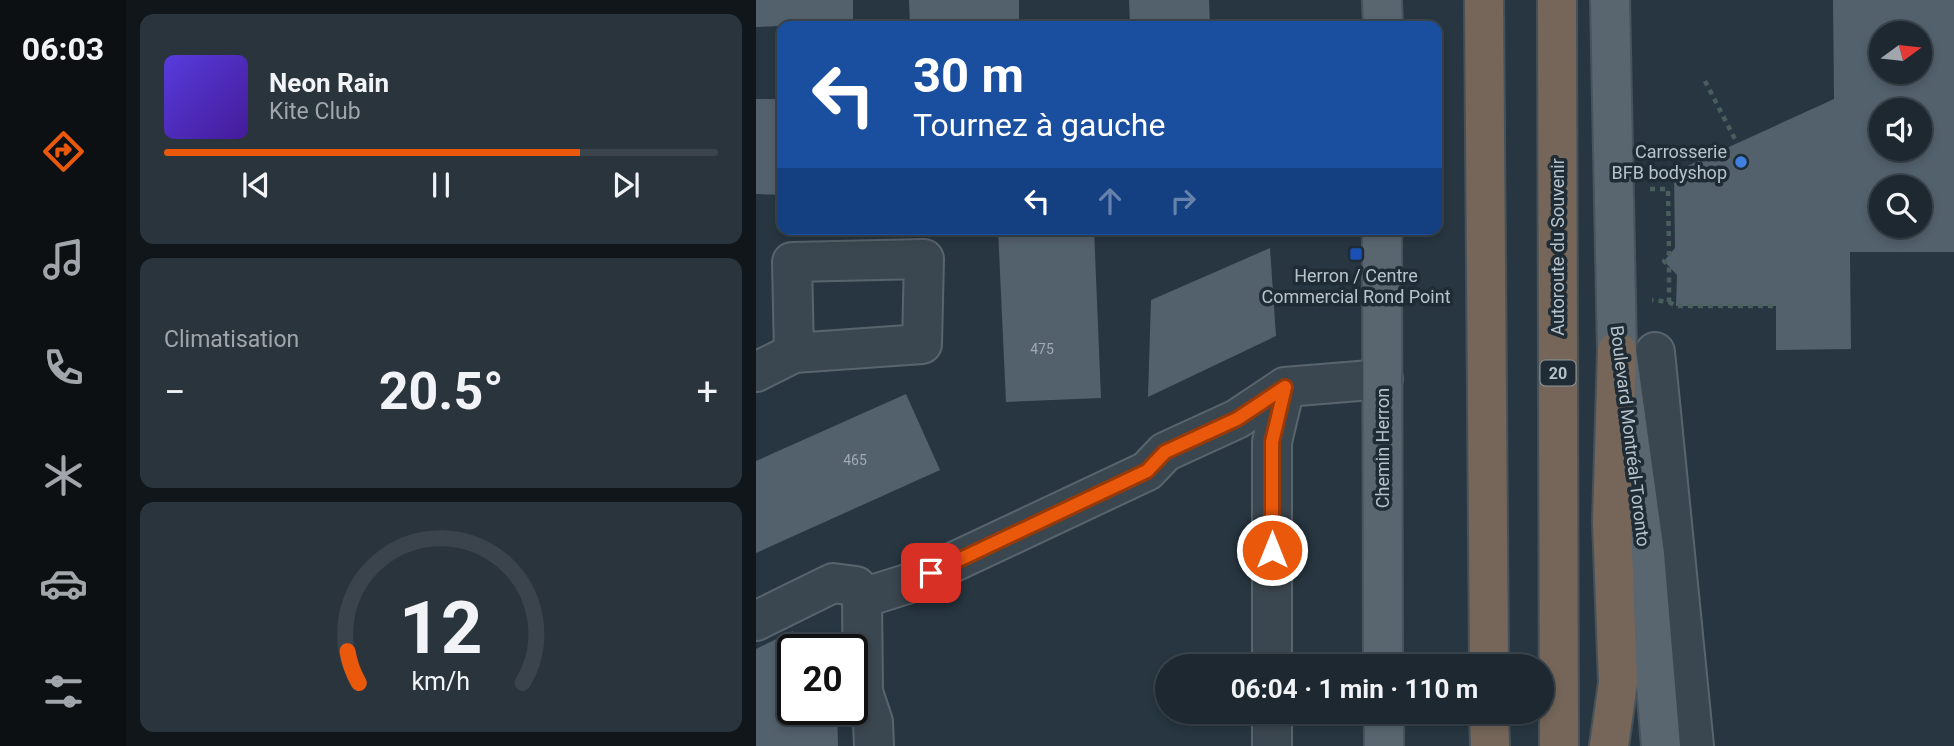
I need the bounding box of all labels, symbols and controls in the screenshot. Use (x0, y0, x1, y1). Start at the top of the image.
north arrow (1869, 21, 1932, 84)
map controls (1869, 21, 1932, 238)
text: 06:03 (22, 30, 104, 68)
text: 30 m (913, 47, 1024, 104)
icon: left (798, 49, 889, 140)
text: Neon Rain (269, 68, 389, 98)
text: Kite Club (269, 98, 361, 125)
button: sound (1869, 98, 1932, 161)
text: Tournez à gauche (913, 106, 1165, 144)
icon: directions (39, 127, 88, 176)
place label: Carrosserie BFB bodyshop (1612, 141, 1727, 183)
marker: Carrosserie BFB bodyshop (1733, 154, 1749, 170)
street label: Autoroute du Souvenir (1547, 158, 1568, 336)
icon: previous (237, 166, 275, 204)
icon: pause (422, 166, 460, 204)
icon: next (607, 166, 645, 204)
button: search (1869, 175, 1932, 238)
icon: left (1018, 182, 1056, 220)
icon: ahead (1091, 182, 1129, 220)
icon: right (1164, 182, 1202, 220)
icon: music (39, 235, 88, 284)
marker: Herron / Centre Commercial Rond Point (1348, 246, 1364, 262)
place label: Herron / Centre Commercial Rond Point (1261, 265, 1451, 307)
street label: Boulevard Montréal-Toronto (1606, 324, 1654, 548)
text: Climatisation (164, 326, 299, 353)
house number: 475 (1030, 341, 1054, 357)
icon: phone (39, 343, 88, 392)
road number: 20 (1540, 360, 1576, 386)
text: 20.5° (379, 361, 504, 422)
text: − (164, 370, 186, 414)
text: + (696, 370, 718, 414)
street label: Chemin Herron (1372, 388, 1393, 508)
icon: climate (39, 451, 88, 500)
house number: 465 (843, 452, 867, 468)
position arrow (1235, 513, 1309, 587)
pin (901, 543, 961, 603)
icon: arrive (912, 554, 950, 592)
icon: car (39, 559, 88, 608)
text: 12 (399, 585, 483, 671)
speed limit sign: 20 (777, 634, 868, 725)
icon: filters (39, 667, 88, 716)
text: km/h (412, 667, 470, 696)
text: 06:04 · 1 min · 110 m (1231, 674, 1478, 704)

